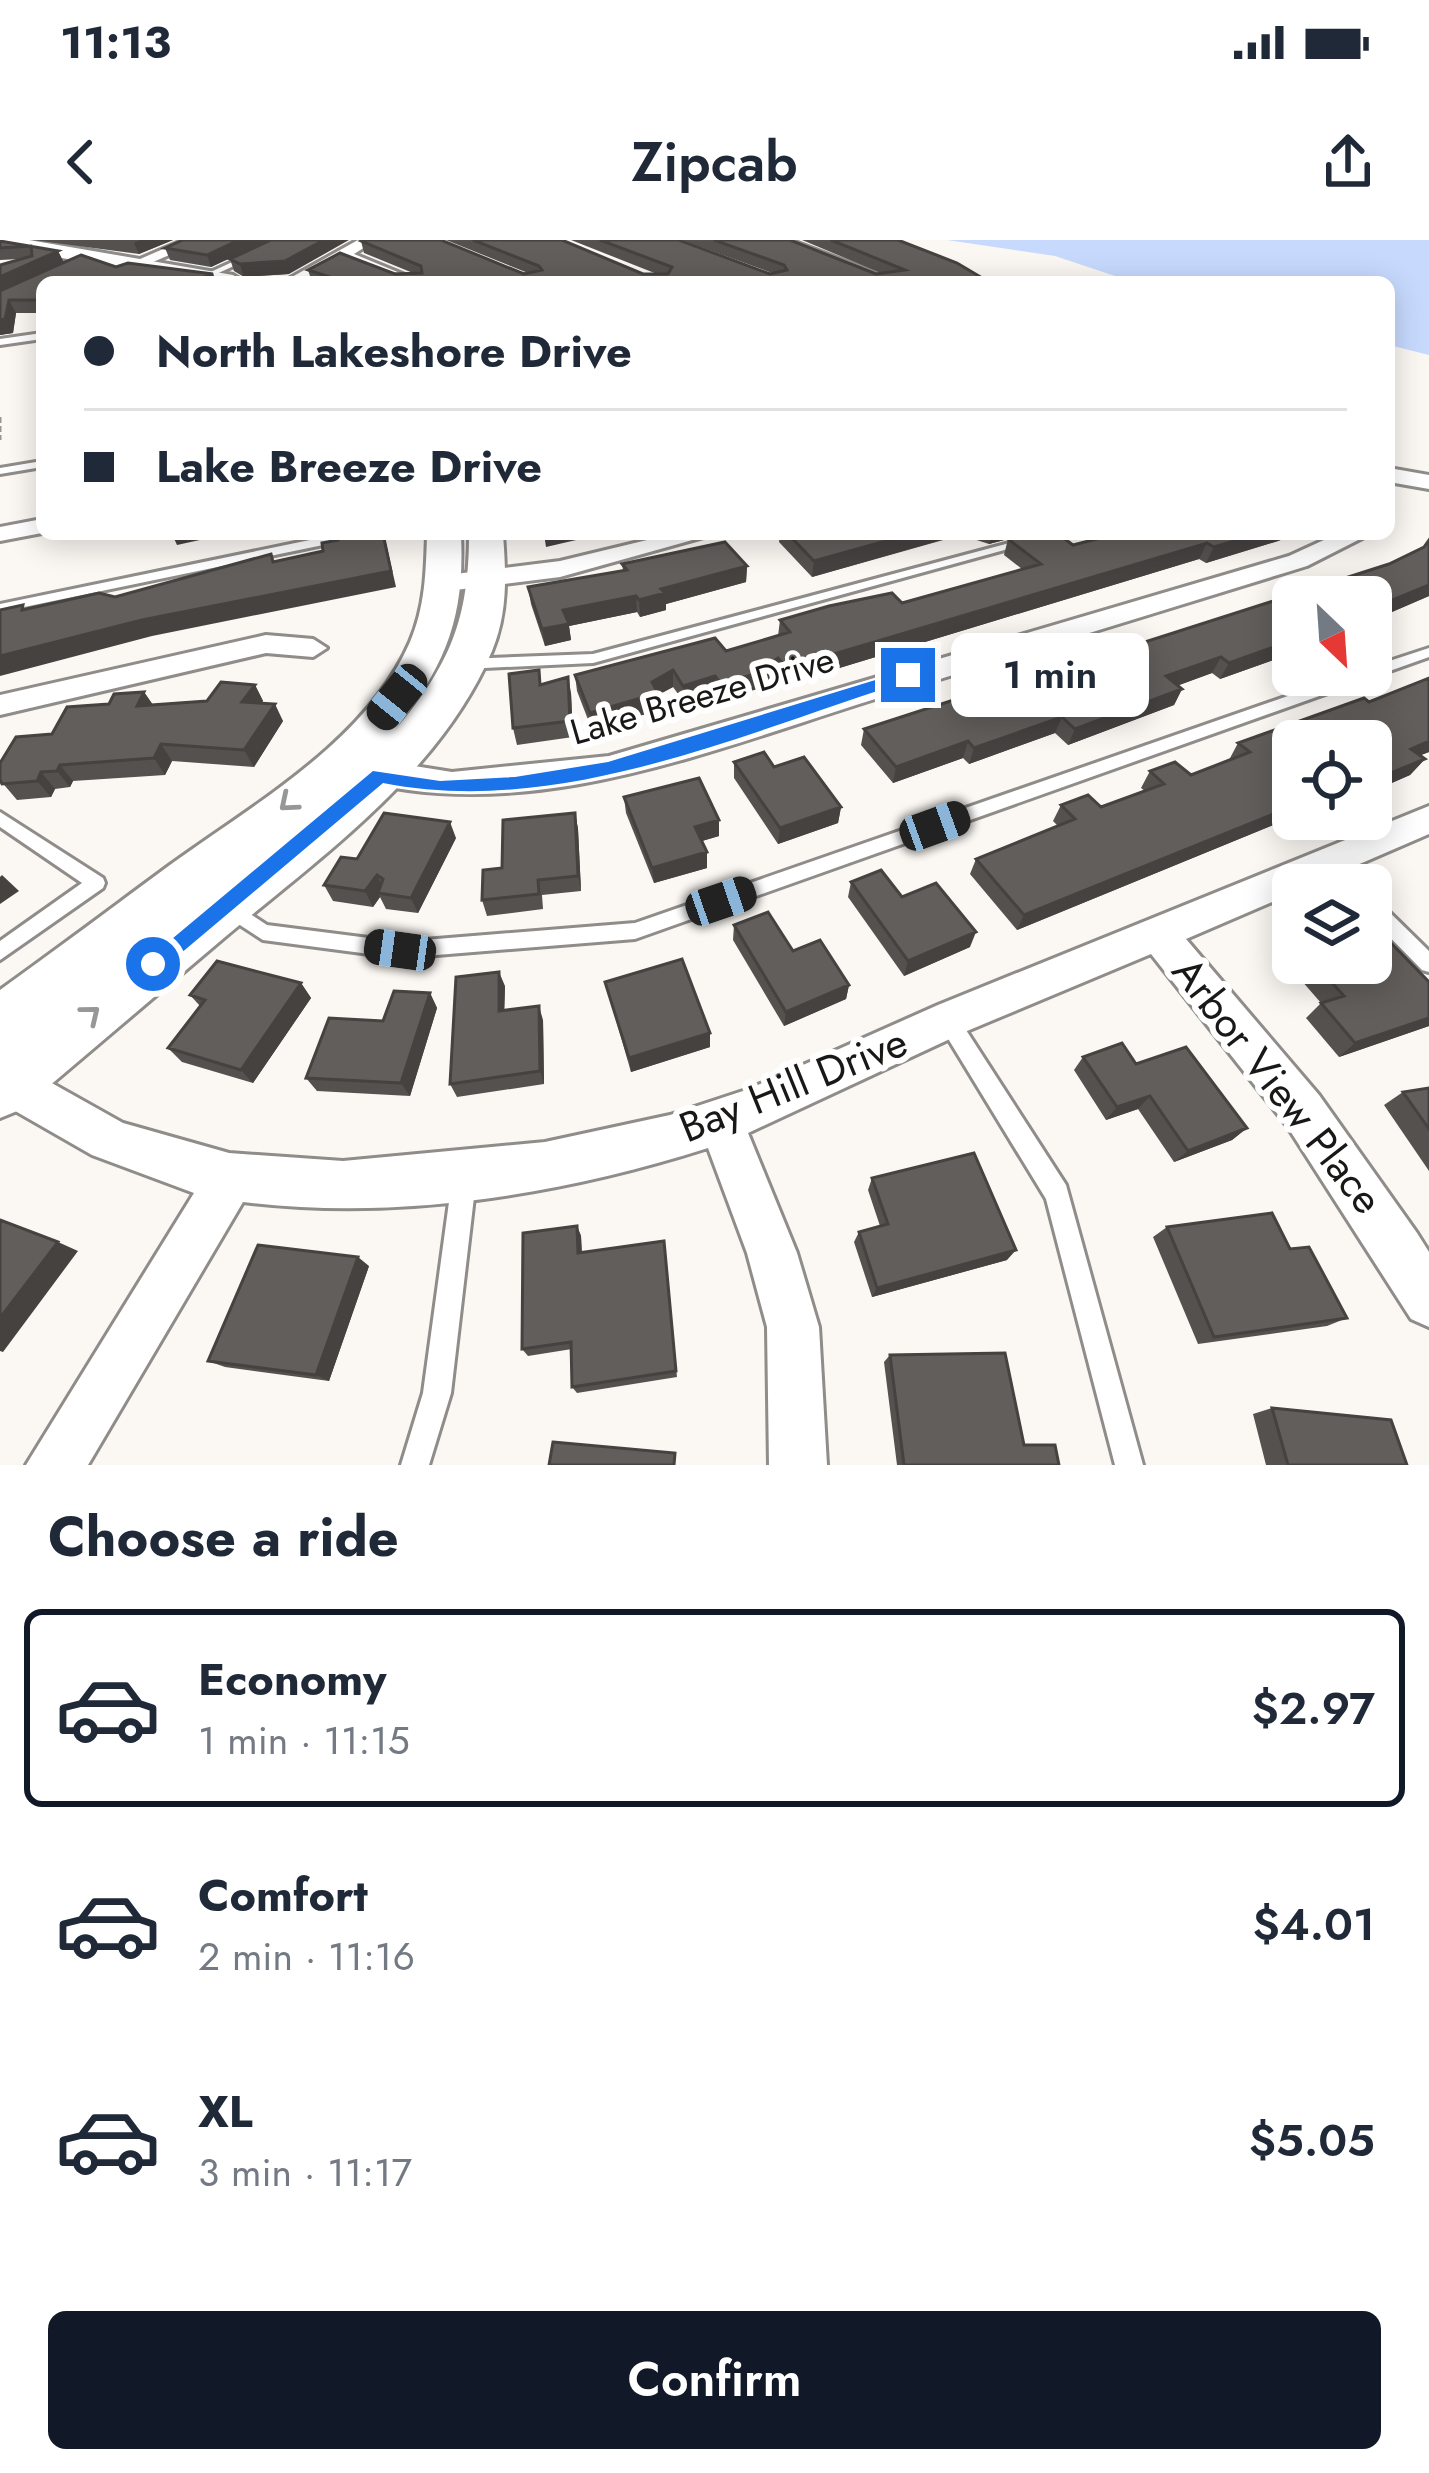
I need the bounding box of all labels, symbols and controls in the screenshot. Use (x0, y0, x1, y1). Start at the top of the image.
text: 11:13 (60, 10, 171, 75)
text: Zipcab (631, 123, 798, 201)
icon: back (48, 129, 114, 195)
icon: share (1315, 129, 1381, 195)
text: North Lakeshore Drive (156, 319, 632, 384)
text: Lake Breeze Drive (156, 434, 542, 499)
north arrow (1272, 576, 1392, 696)
map controls (1272, 576, 1392, 984)
street label: Lake Breeze Drive (564, 633, 840, 757)
callout: 1 min (950, 633, 1148, 717)
text: 1 min (1003, 646, 1097, 703)
route end (881, 648, 935, 702)
car (360, 658, 434, 736)
button: locate (1272, 720, 1392, 840)
one-way arrow (280, 789, 302, 811)
car (895, 797, 975, 855)
button: layers (1272, 864, 1392, 984)
car (681, 872, 761, 930)
car (362, 927, 438, 973)
route start (126, 937, 180, 991)
street label: Arbor View Place (1158, 944, 1397, 1227)
one-way arrow (77, 1007, 99, 1028)
street label: Bay Hill Drive (670, 1011, 916, 1158)
text: Choose a ride (48, 1498, 399, 1576)
text: Economy (198, 1647, 386, 1712)
icon: car (54, 1654, 162, 1762)
text: $2.97 (1252, 1676, 1375, 1741)
text: 1 min · 11:15 (198, 1712, 410, 1769)
text: Comfort (198, 1863, 368, 1928)
icon: car (54, 1870, 162, 1978)
text: $4.01 (1253, 1892, 1375, 1957)
text: 2 min · 11:16 (198, 1928, 415, 1985)
text: XL (198, 2079, 253, 2144)
icon: car (54, 2086, 162, 2194)
text: $5.05 (1249, 2108, 1375, 2173)
text: 3 min · 11:17 (198, 2144, 412, 2201)
button: Confirm (48, 2311, 1381, 2449)

